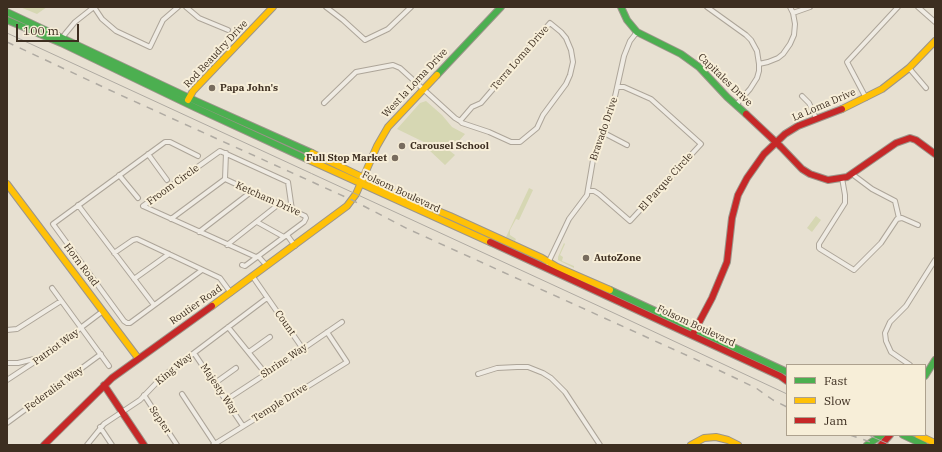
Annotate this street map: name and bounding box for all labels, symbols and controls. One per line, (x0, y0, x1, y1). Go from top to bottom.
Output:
scale bar (18, 16, 81, 42)
street label: Rod Beaudry Drive (182, 18, 250, 90)
text: 100 m (23, 23, 59, 38)
street label: Terra Loma Drive (489, 23, 551, 93)
street label: West la Loma Drive (380, 46, 450, 120)
street label: Capitales Drive (695, 51, 755, 109)
place label: Papa John's (220, 82, 278, 94)
marker: Papa John's (207, 83, 217, 93)
street label: La Loma Drive (790, 86, 858, 124)
street label: Bravado Drive (588, 96, 620, 162)
place label: Carousel School (410, 140, 489, 152)
marker: Carousel School (397, 141, 407, 151)
street label: El Parque Circle (636, 150, 696, 214)
place label: Full Stop Market (306, 152, 387, 164)
marker: Full Stop Market (390, 153, 400, 163)
street label: Froom Circle (145, 162, 201, 208)
street label: Folsom Boulevard (360, 169, 442, 215)
street label: Ketcham Drive (234, 179, 302, 219)
street label: Horn Road (61, 241, 101, 289)
place label: AutoZone (594, 252, 641, 264)
marker: AutoZone (581, 253, 591, 263)
street label: Routier Road (168, 283, 224, 327)
street label: Folsom Boulevard (655, 303, 737, 349)
street label: Count (272, 308, 298, 338)
street label: Patriot Way (31, 326, 81, 368)
street label: Shrine Way (258, 341, 310, 381)
street label: King Way (153, 350, 195, 388)
street label: Majesty Way (198, 361, 240, 417)
street label: Federalist Way (22, 364, 86, 414)
legend (786, 364, 926, 436)
text: Fast (824, 373, 848, 388)
street label: Temple Drive (250, 381, 310, 425)
text: Slow (824, 393, 851, 408)
street label: Septer (146, 404, 174, 436)
text: Jam (824, 413, 847, 428)

